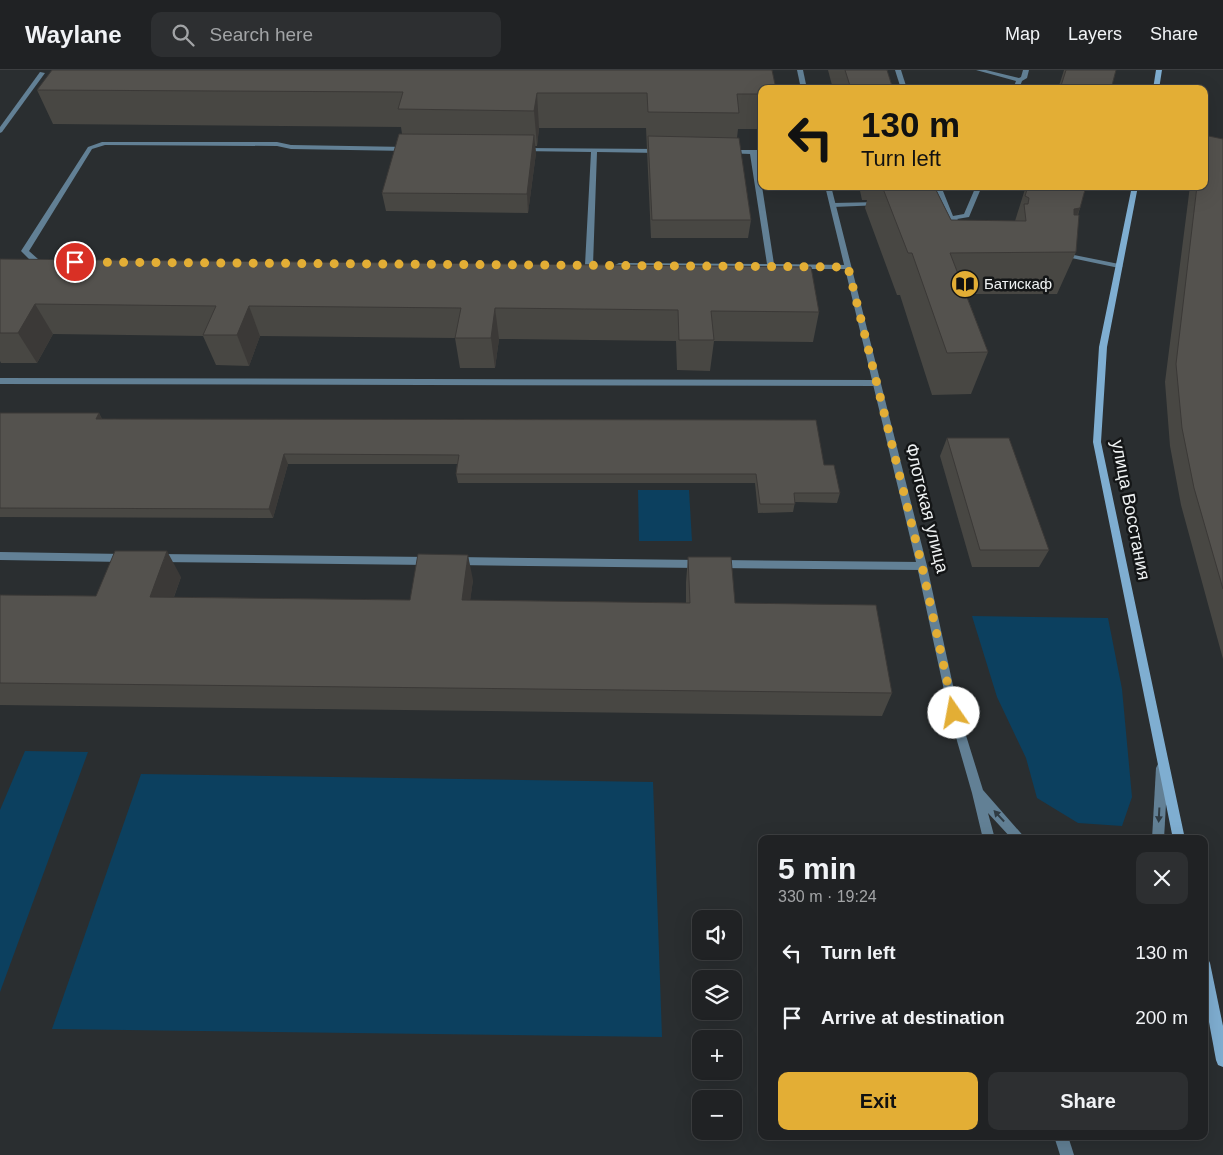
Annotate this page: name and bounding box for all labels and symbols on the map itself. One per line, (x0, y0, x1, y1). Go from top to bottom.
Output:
pin (54, 241, 96, 283)
library icon: Батискаф (950, 269, 980, 299)
place label: Батискаф (984, 275, 1052, 292)
street label: улица Восстания (1108, 438, 1154, 582)
street label: Флотская улица (901, 441, 953, 576)
position arrow (927, 686, 979, 738)
one-way arrow (1155, 808, 1163, 824)
one-way arrow (993, 810, 1005, 822)

